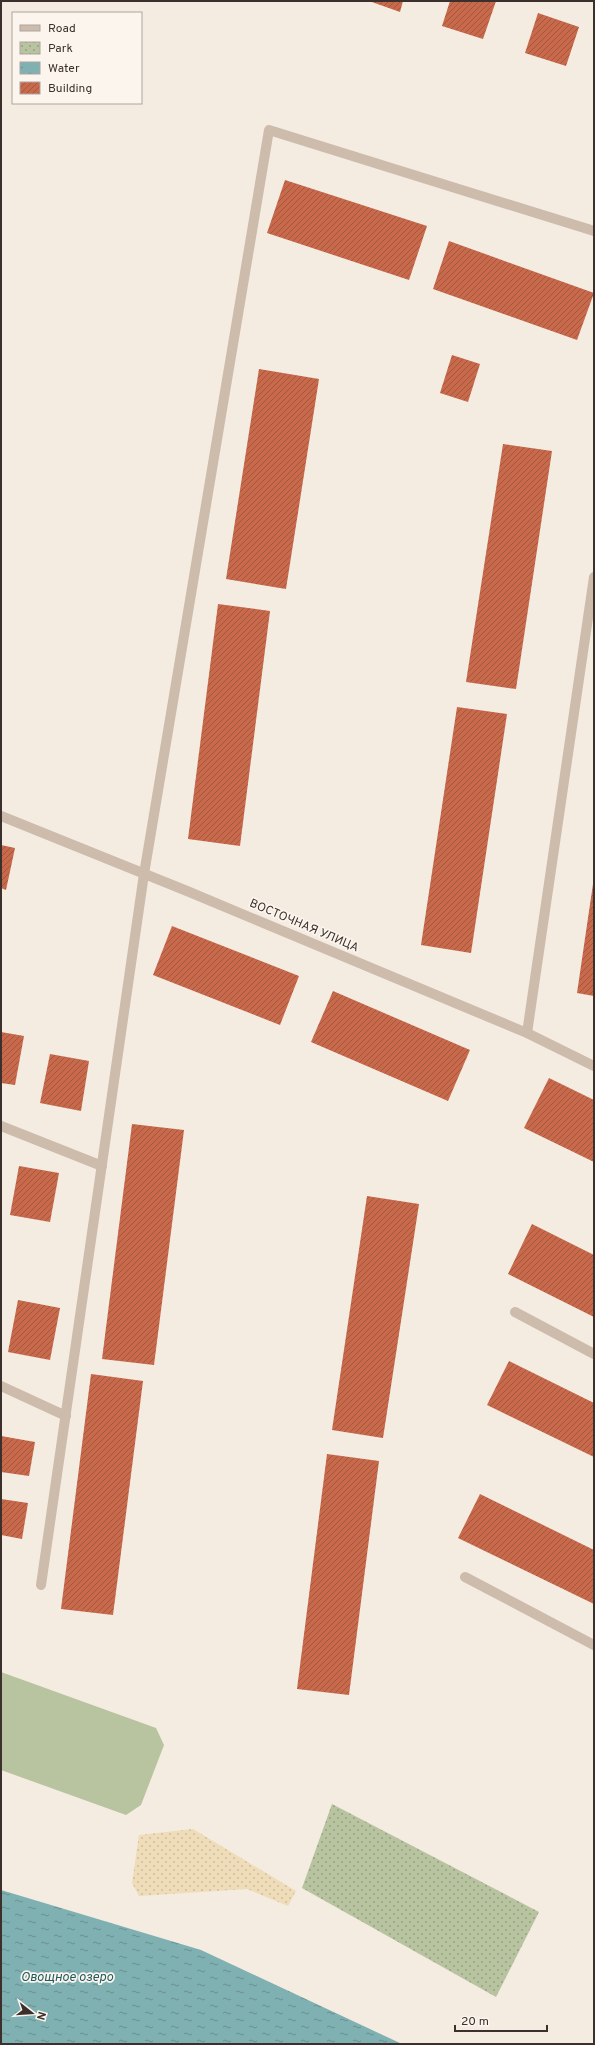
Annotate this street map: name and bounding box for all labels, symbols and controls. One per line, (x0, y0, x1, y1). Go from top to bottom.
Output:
legend (12, 12, 142, 104)
text: Road (48, 21, 76, 37)
text: Park (48, 41, 73, 57)
text: Water (48, 61, 80, 77)
text: Building (48, 81, 92, 97)
street label: ВОСТОЧНАЯ УЛИЦА (247, 896, 361, 956)
water label: Овощное озеро (21, 1970, 113, 1986)
north arrow (12, 1993, 52, 2033)
scale bar (455, 2007, 547, 2033)
text: N (33, 2010, 48, 2021)
text: 20 m (461, 2014, 489, 2030)

